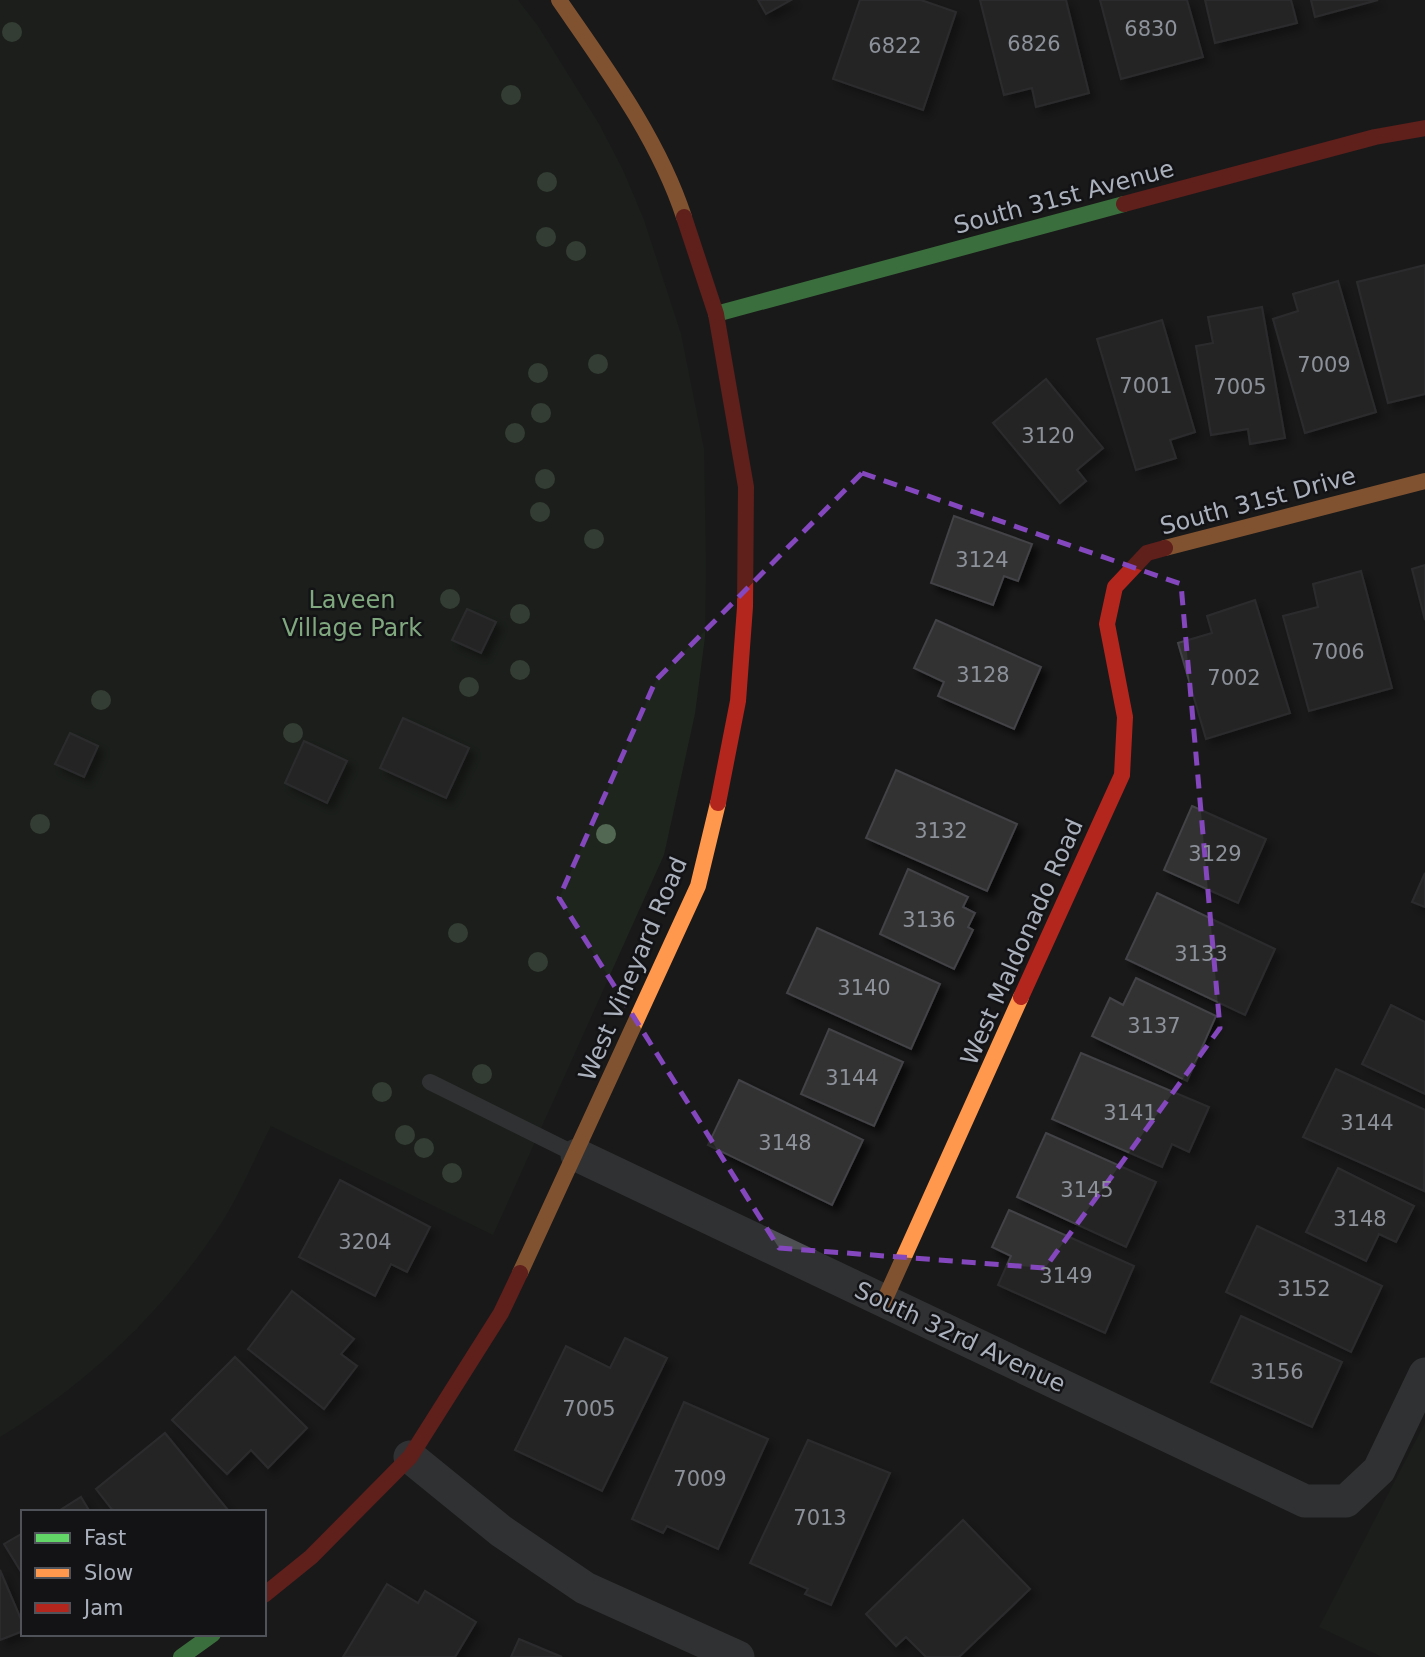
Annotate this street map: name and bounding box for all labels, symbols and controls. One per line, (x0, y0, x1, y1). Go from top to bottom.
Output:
house number: 6830 (1124, 17, 1178, 41)
house number: 6826 (1007, 32, 1061, 56)
house number: 6822 (868, 34, 922, 58)
street label: South 31st Avenue (951, 154, 1177, 240)
house number: 7009 (1297, 353, 1351, 377)
house number: 7001 (1119, 374, 1173, 398)
house number: 7005 (1213, 375, 1267, 399)
house number: 3120 (1021, 424, 1075, 448)
street label: South 31st Drive (1157, 461, 1359, 541)
house number: 3124 (955, 548, 1009, 572)
park label: Laveen Village Park (282, 586, 422, 642)
house number: 7006 (1311, 640, 1365, 664)
house number: 3128 (956, 663, 1010, 687)
house number: 7002 (1207, 666, 1261, 690)
street label: West Maldonado Road (955, 815, 1089, 1069)
house number: 3132 (914, 819, 968, 843)
house number: 3129 (1188, 842, 1242, 866)
street label: West Vineyard Road (573, 853, 693, 1085)
house number: 3136 (902, 908, 956, 932)
house number: 3133 (1174, 942, 1228, 966)
house number: 3140 (837, 976, 891, 1000)
house number: 3137 (1127, 1014, 1181, 1038)
house number: 3144 (825, 1066, 879, 1090)
house number: 3141 (1103, 1101, 1157, 1125)
house number: 3144 (1340, 1111, 1394, 1135)
house number: 3148 (758, 1131, 812, 1155)
house number: 3145 (1060, 1178, 1114, 1202)
house number: 3148 (1333, 1207, 1387, 1231)
house number: 3204 (338, 1230, 392, 1254)
house number: 3149 (1039, 1264, 1093, 1288)
street label: South 32rd Avenue (850, 1276, 1070, 1398)
house number: 3152 (1277, 1277, 1331, 1301)
house number: 3156 (1250, 1360, 1304, 1384)
house number: 7005 (562, 1397, 616, 1421)
house number: 7009 (673, 1467, 727, 1491)
house number: 7013 (793, 1506, 847, 1530)
legend (21, 1510, 266, 1636)
text: Fast (84, 1526, 126, 1550)
text: Slow (84, 1561, 133, 1585)
text: Jam (82, 1596, 124, 1620)

